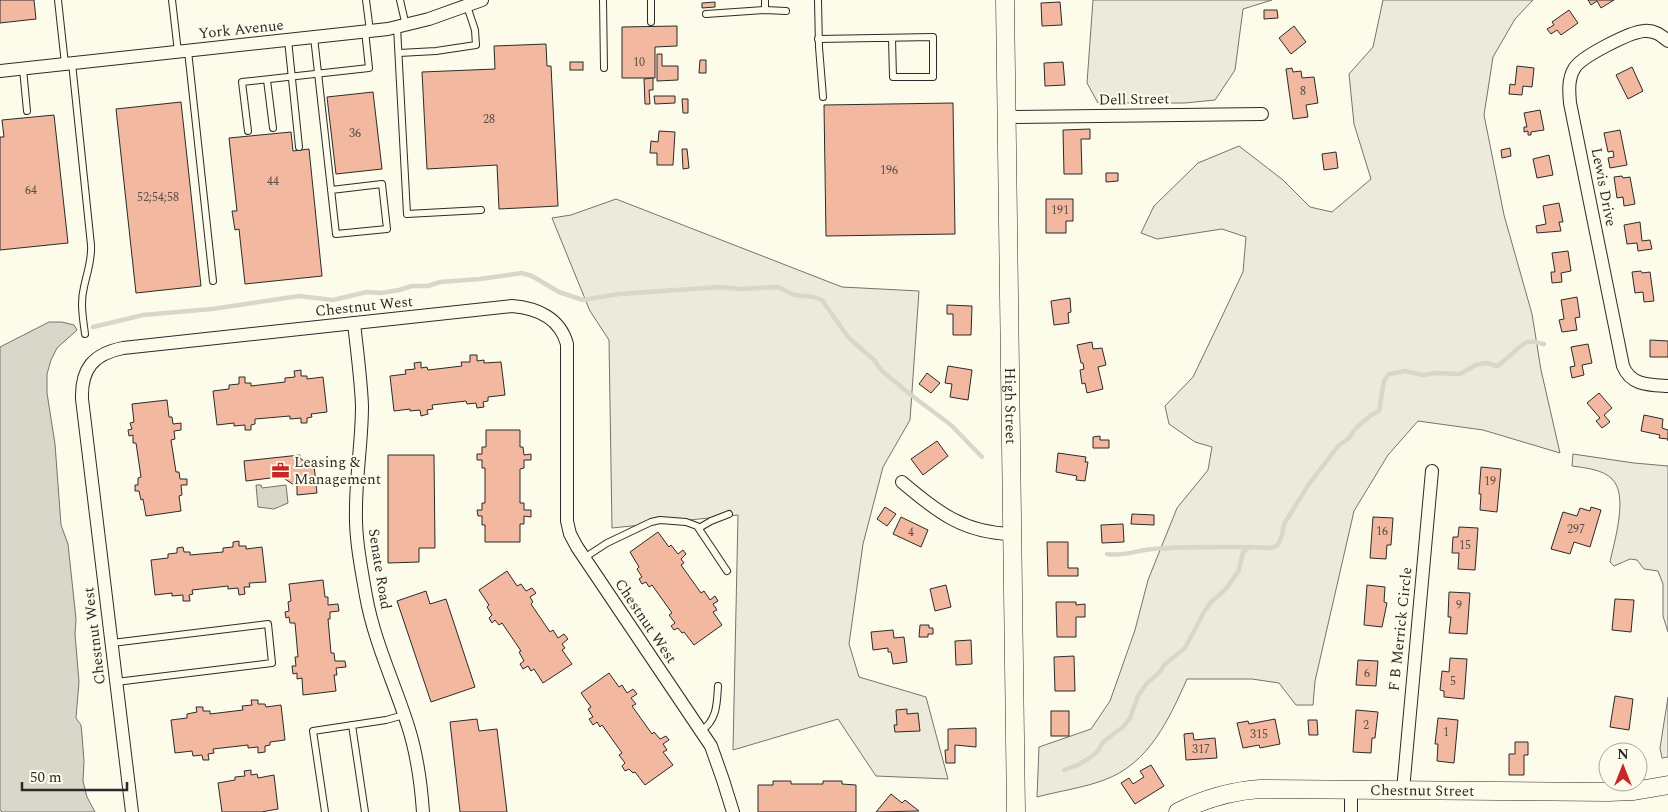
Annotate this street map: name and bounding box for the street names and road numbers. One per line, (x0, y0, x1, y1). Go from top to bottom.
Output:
street label: York Avenue (197, 14, 285, 45)
street label: Dell Street (1098, 87, 1170, 112)
street label: Lewis Drive (1585, 146, 1622, 228)
street label: Chestnut West (314, 290, 414, 323)
street label: High Street (998, 367, 1022, 445)
street label: Senate Road (362, 527, 397, 611)
street label: F B Merrick Circle (1383, 566, 1418, 692)
street label: Chestnut West (609, 574, 683, 668)
street label: Chestnut West (77, 586, 112, 686)
street label: Chestnut Street (1370, 779, 1475, 803)

